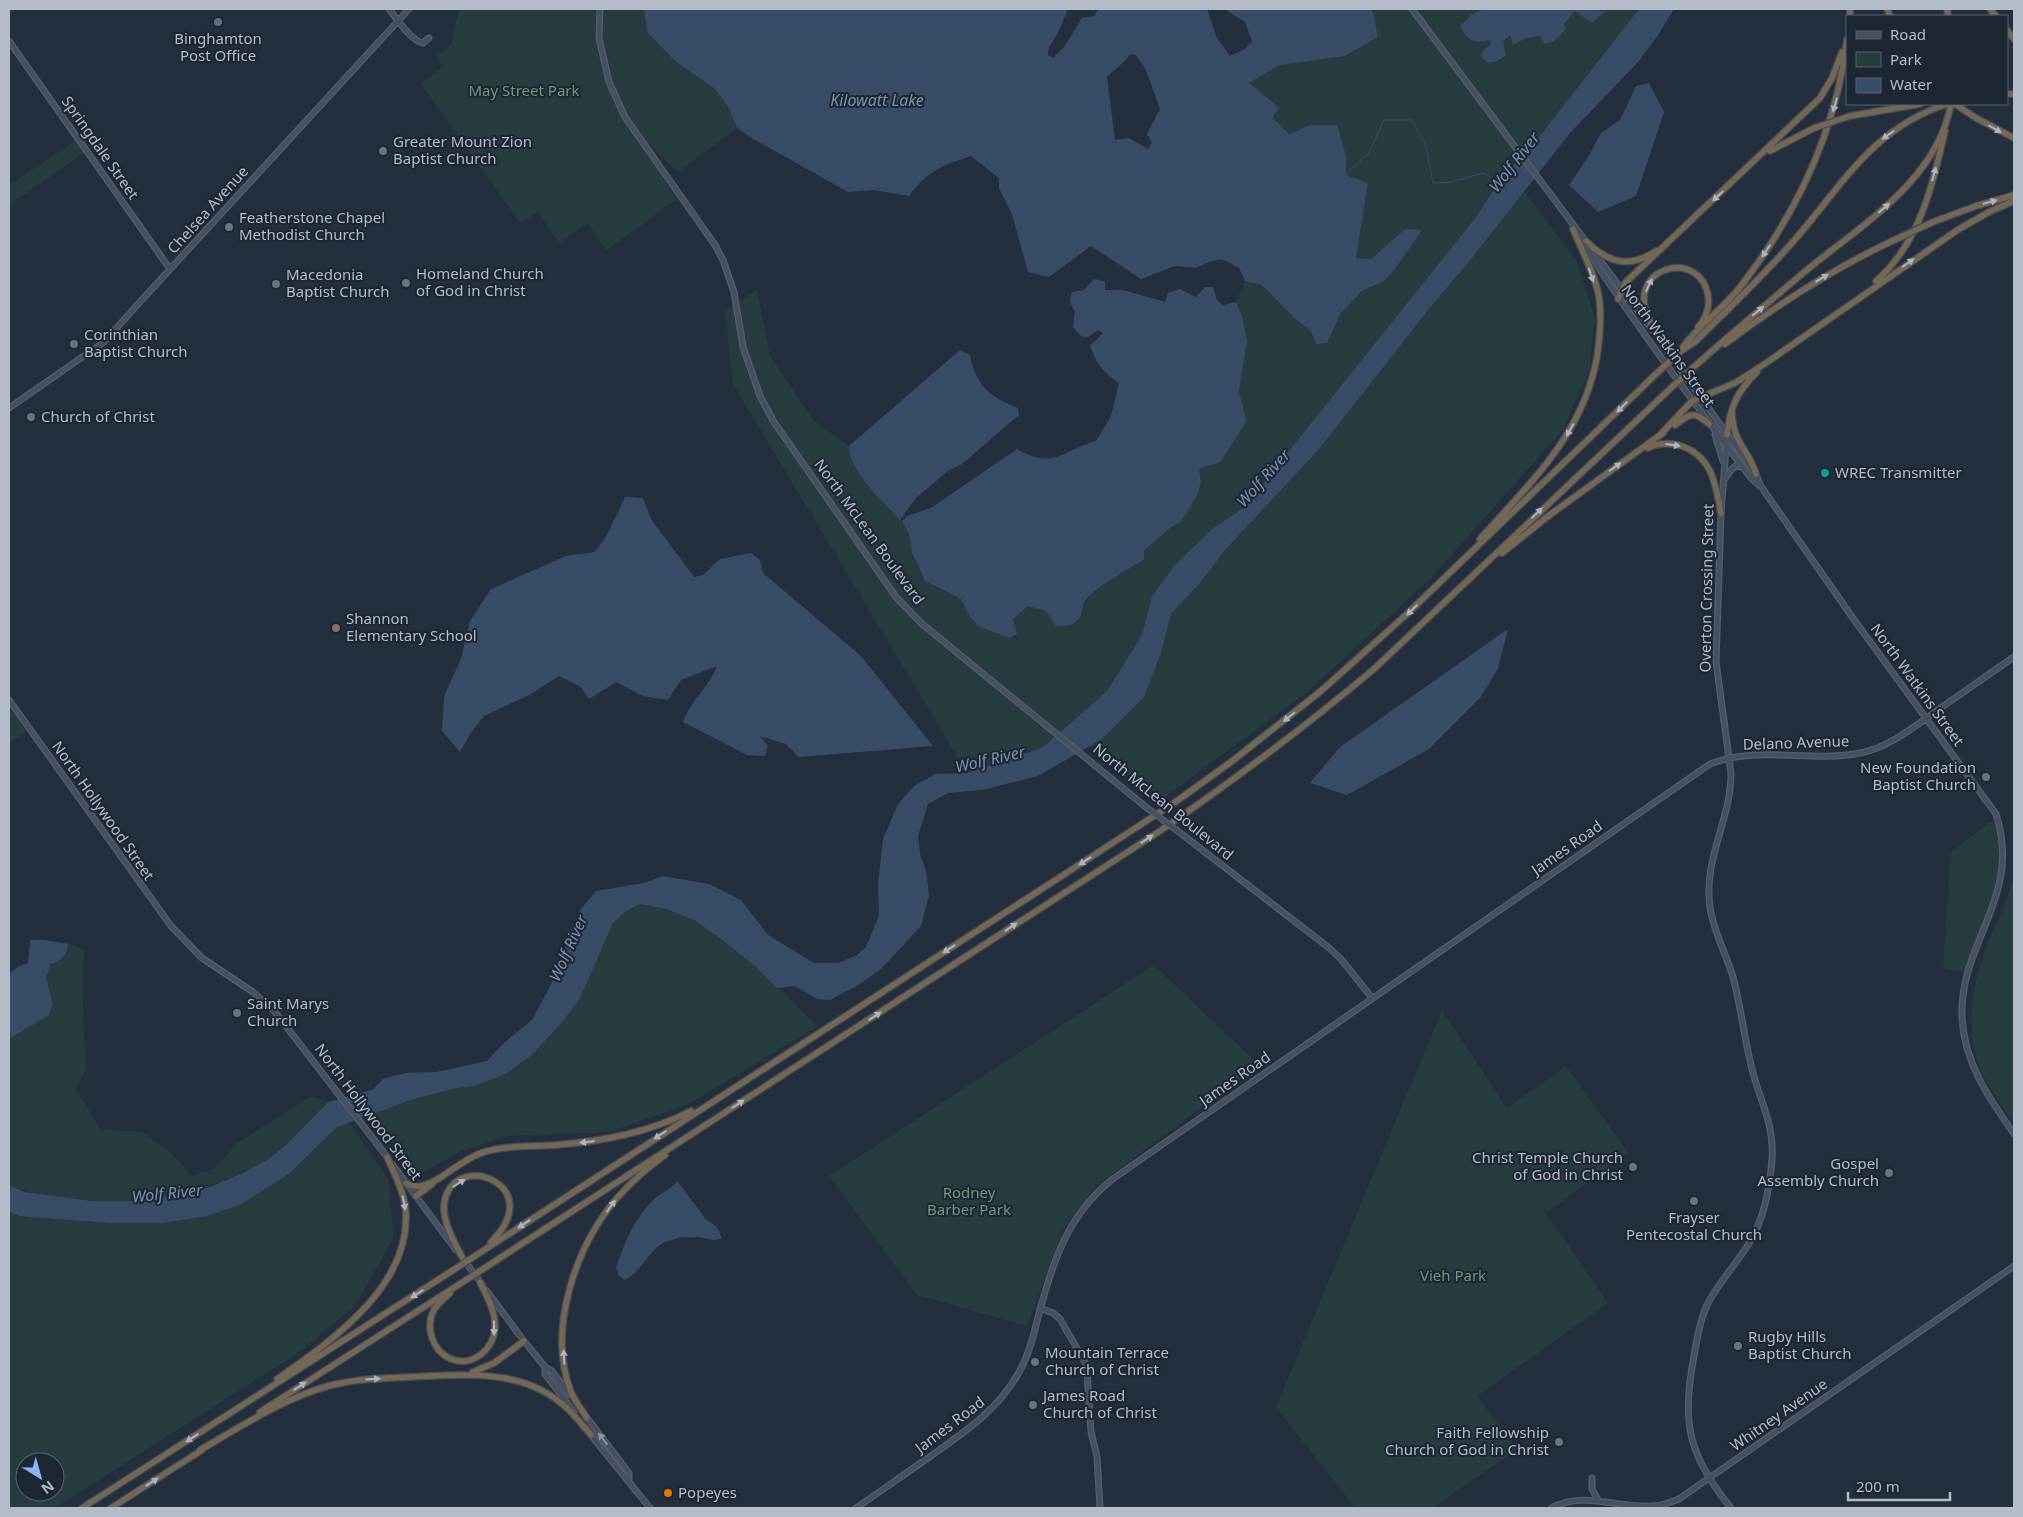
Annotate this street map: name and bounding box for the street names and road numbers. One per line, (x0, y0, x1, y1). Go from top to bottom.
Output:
street label: Springdale Street (58, 92, 144, 204)
street label: Chelsea Avenue (162, 161, 252, 258)
street label: North Watkins Street (1618, 280, 1720, 411)
street label: North McLean Boulevard (810, 455, 929, 608)
street label: Overton Crossing Street (1695, 503, 1717, 672)
street label: North Watkins Street (1867, 619, 1969, 750)
street label: Delano Avenue (1742, 730, 1850, 754)
street label: North Hollywood Street (48, 737, 160, 885)
street label: North McLean Boulevard (1089, 738, 1238, 864)
street label: James Road (1525, 815, 1606, 880)
street label: North Hollywood Street (311, 1039, 427, 1184)
street label: James Road (1193, 1046, 1274, 1111)
street label: Whitney Avenue (1726, 1373, 1831, 1455)
street label: James Road (909, 1391, 988, 1458)

